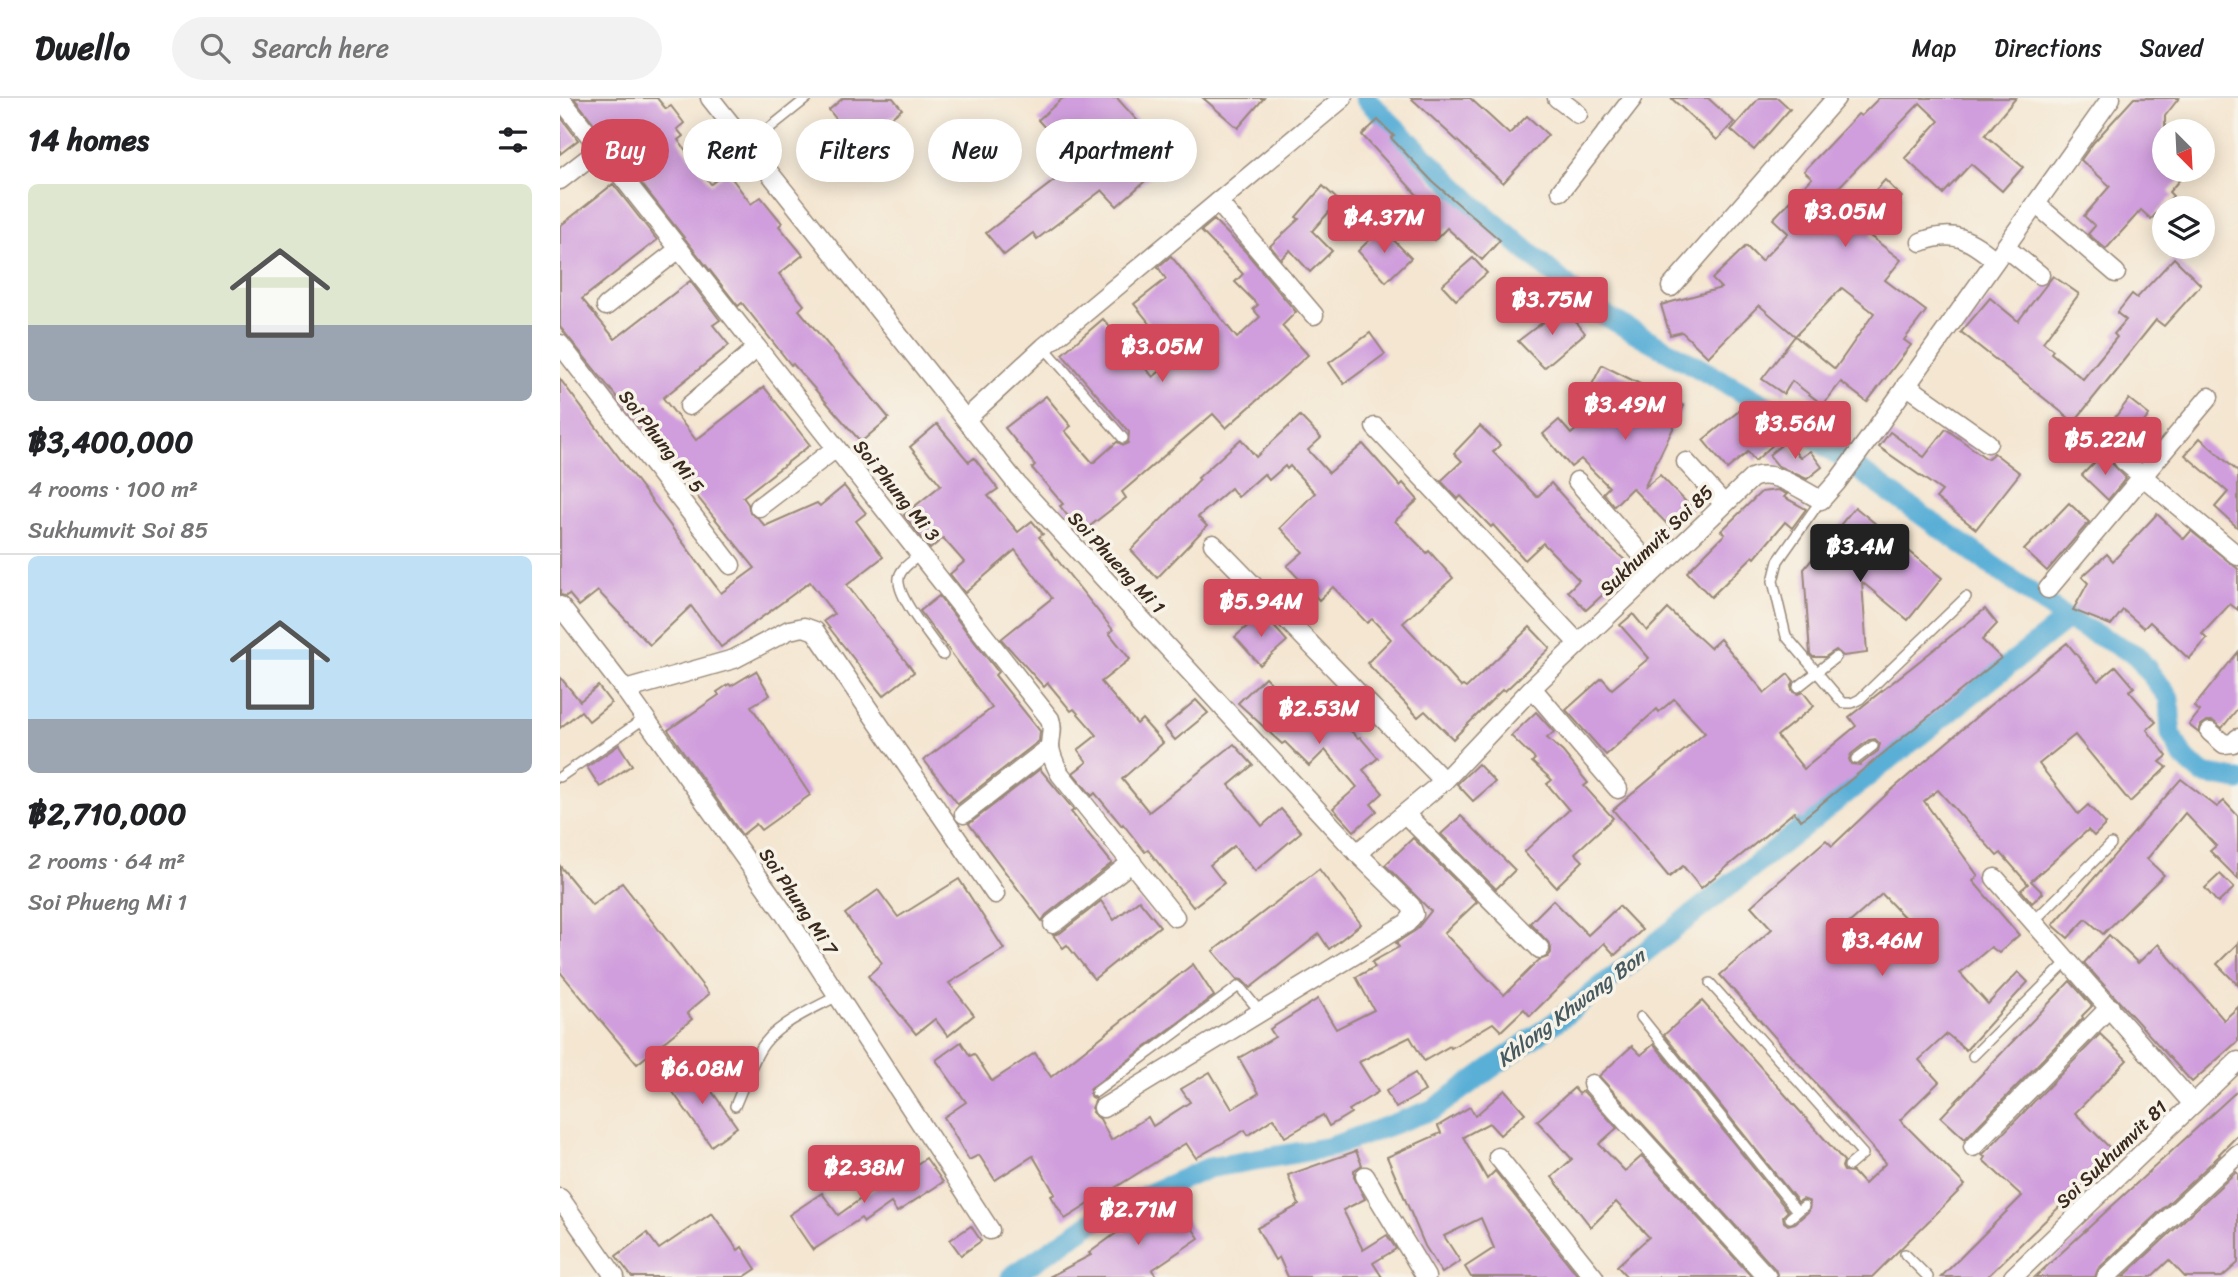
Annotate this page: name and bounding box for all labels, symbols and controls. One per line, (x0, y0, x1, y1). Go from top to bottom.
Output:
search box (172, 17, 662, 80)
text: Dwello (35, 19, 130, 77)
text: Search here (252, 25, 389, 71)
text: Map (1912, 27, 1956, 69)
text: Directions (1994, 27, 2102, 69)
text: Saved (2140, 27, 2203, 69)
icon: search (196, 29, 234, 67)
text: 14 homes (28, 113, 149, 167)
chip: Buy (581, 119, 669, 182)
chip: Rent (683, 119, 782, 182)
chip: Filters (796, 119, 914, 182)
chip: New (928, 119, 1022, 182)
chip: Apartment (1036, 119, 1197, 182)
north arrow (2152, 119, 2216, 182)
map controls (2152, 119, 2215, 259)
icon: filters (494, 121, 532, 159)
pin: ฿3.05M (1788, 190, 1902, 249)
text: ฿3.05M (1804, 191, 1886, 232)
pin: ฿4.37M (1327, 195, 1441, 255)
button: layers (2152, 196, 2215, 259)
text: ฿4.37M (1344, 197, 1424, 238)
icon: home (217, 230, 343, 356)
pin: ฿3.75M (1495, 278, 1609, 337)
text: ฿3.75M (1512, 279, 1592, 320)
pin: ฿3.05M (1105, 324, 1219, 384)
text: ฿3.05M (1121, 326, 1203, 367)
street label: Soi Phung Mi 5 (610, 382, 713, 501)
pin: ฿3.49M (1568, 382, 1682, 442)
text: ฿3.49M (1584, 384, 1666, 425)
pin: ฿3.56M (1738, 402, 1852, 461)
text: ฿3.56M (1755, 403, 1835, 444)
text: ฿3,400,000 (28, 415, 193, 469)
pin: ฿5.22M (2048, 418, 2162, 477)
text: ฿5.22M (2064, 419, 2146, 460)
street label: Soi Phung Mi 3 (845, 432, 949, 549)
text: 4 rooms · 100 m² (28, 469, 198, 510)
street label: Sukhumvit Soi 85 (1591, 476, 1722, 604)
street label: Soi Phueng Mi 1 (1060, 503, 1174, 622)
text: Sukhumvit Soi 85 (28, 510, 208, 551)
pin: ฿3.4M (1811, 524, 1909, 584)
text: ฿3.4M (1826, 526, 1894, 567)
pin: ฿5.94M (1204, 580, 1318, 639)
text: ฿5.94M (1219, 581, 1303, 622)
icon: home (217, 602, 343, 728)
pin: ฿2.53M (1262, 686, 1376, 746)
text: ฿2.53M (1279, 688, 1359, 729)
text: ฿2,710,000 (28, 787, 187, 841)
text: 2 rooms · 64 m² (28, 841, 185, 882)
street label: Soi Phung Mi 7 (750, 841, 848, 963)
text: Soi Phueng Mi 1 (28, 882, 187, 923)
pin: ฿3.46M (1825, 918, 1939, 978)
text: ฿3.46M (1842, 920, 1922, 961)
water label: Khlong Khwang Bon (1488, 937, 1656, 1077)
pin: ฿6.08M (645, 1046, 759, 1106)
text: ฿6.08M (661, 1048, 743, 1089)
street label: Soi Sukhumvit 81 (2048, 1092, 2175, 1217)
pin: ฿2.38M (807, 1146, 921, 1205)
text: ฿2.38M (824, 1147, 904, 1188)
pin: ฿2.71M (1081, 1188, 1195, 1247)
text: ฿2.71M (1100, 1189, 1176, 1230)

